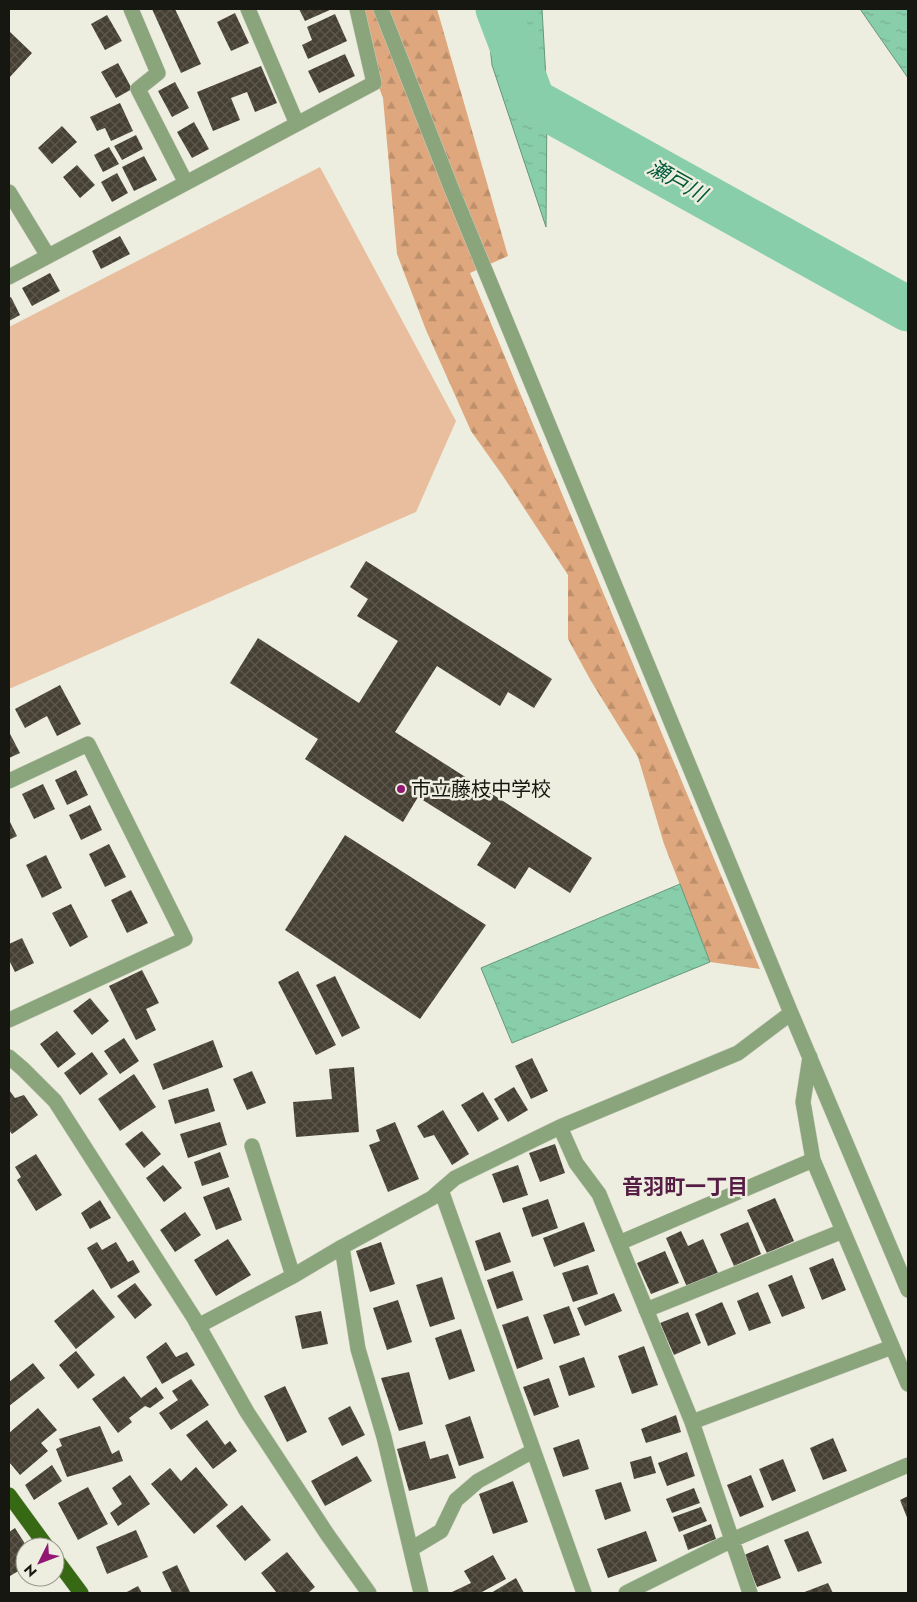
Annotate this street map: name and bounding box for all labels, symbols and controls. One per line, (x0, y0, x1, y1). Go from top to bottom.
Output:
water label: 瀬戸川 (642, 153, 714, 210)
place label: 市立藤枝中学校 (411, 775, 551, 804)
marker: 市立藤枝中学校 (395, 783, 407, 795)
district label: 音羽町一丁目 (622, 1172, 748, 1202)
north arrow (15, 1537, 65, 1587)
text: N (19, 1560, 41, 1582)

